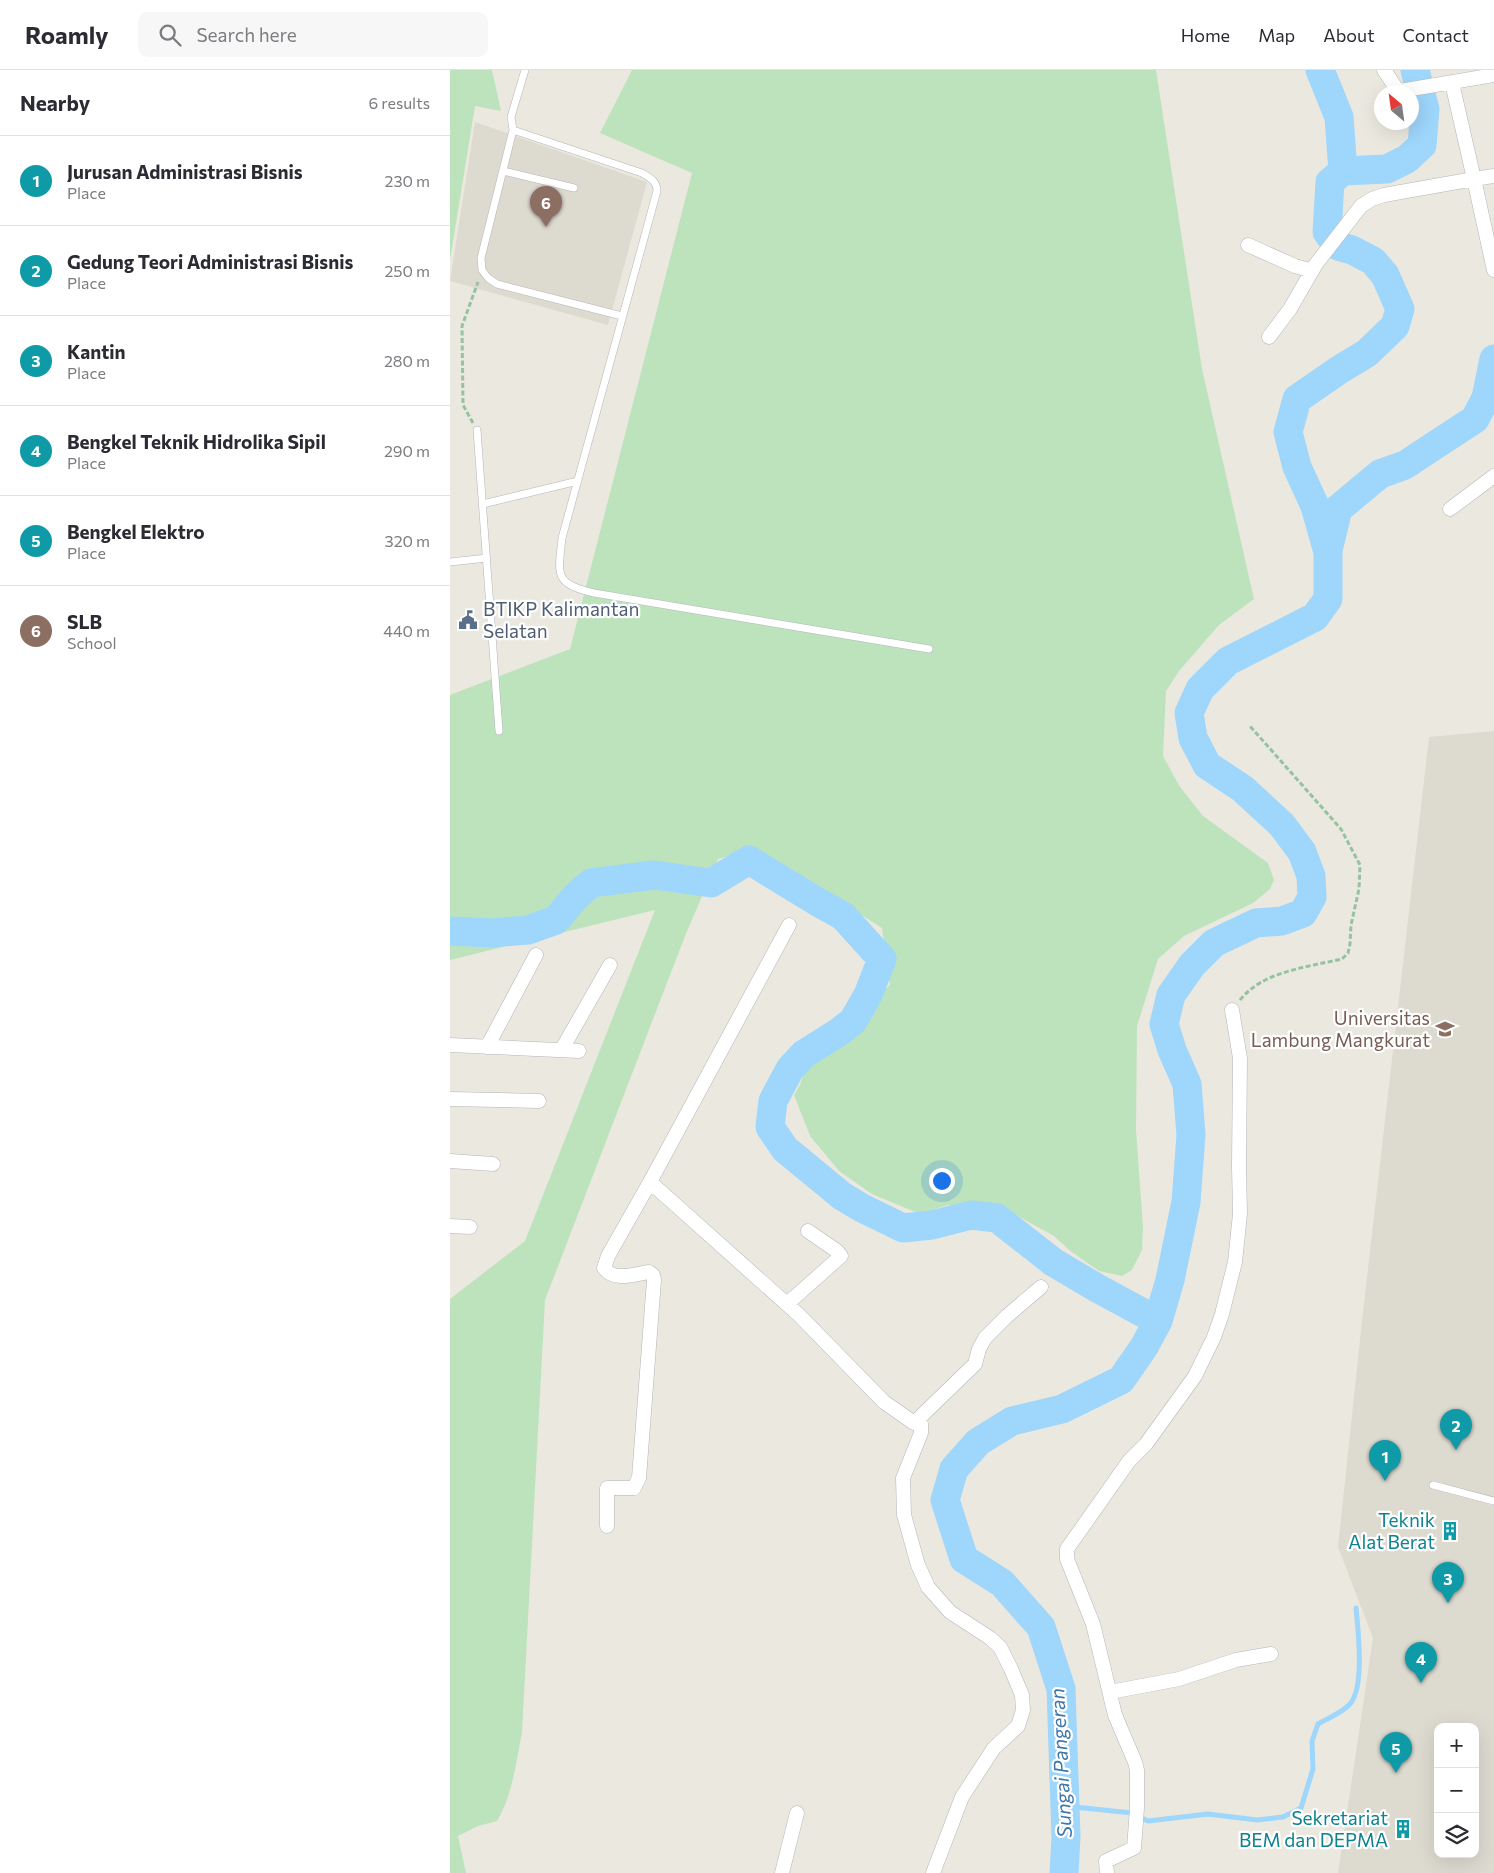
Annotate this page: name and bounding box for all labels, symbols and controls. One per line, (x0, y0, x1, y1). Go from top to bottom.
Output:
search box (138, 12, 488, 57)
text: Roamly (25, 20, 108, 49)
icon: search (156, 21, 184, 49)
text: Search here (196, 23, 297, 46)
text: Home (1181, 24, 1230, 46)
text: Map (1258, 24, 1295, 46)
text: About (1323, 24, 1375, 46)
text: Contact (1403, 24, 1469, 46)
north arrow (1374, 85, 1419, 130)
text: Nearby (20, 90, 90, 115)
text: 6 results (369, 93, 430, 112)
text: Jurusan Administrasi Bisnis (67, 160, 303, 183)
text: 1 (32, 171, 40, 190)
text: 230 m (385, 171, 430, 190)
text: Place (67, 183, 106, 202)
pin: 6 (530, 186, 562, 227)
text: Gedung Teori Administrasi Bisnis (67, 250, 353, 273)
text: 2 (31, 261, 41, 280)
text: 250 m (384, 261, 430, 280)
text: Place (67, 273, 106, 292)
text: Kantin (67, 340, 126, 363)
text: 3 (31, 351, 41, 370)
text: 280 m (384, 351, 430, 370)
text: Place (67, 363, 106, 382)
text: Bengkel Teknik Hidrolika Sipil (67, 430, 326, 453)
text: 4 (31, 441, 41, 460)
text: 290 m (384, 441, 430, 460)
text: Place (67, 453, 106, 472)
text: Bengkel Elektro (67, 520, 205, 543)
text: 5 (31, 531, 41, 550)
text: 320 m (385, 531, 430, 550)
text: Place (67, 543, 106, 562)
place label: BTIKP Kalimantan Selatan (483, 597, 639, 642)
public building icon: BTIKP Kalimantan Selatan (457, 609, 479, 631)
text: SLB (67, 610, 102, 633)
text: 6 (31, 621, 41, 640)
text: 440 m (383, 621, 430, 640)
text: School (67, 633, 117, 652)
place label: Universitas Lambung Mangkurat (1251, 1006, 1430, 1051)
school or university icon: Universitas Lambung Mangkurat (1434, 1018, 1456, 1040)
your location (929, 1168, 955, 1194)
pin: 2 (1440, 1409, 1472, 1450)
pin: 1 (1369, 1440, 1401, 1481)
place label: Teknik Alat Berat (1348, 1508, 1435, 1553)
building icon: Teknik Alat Berat (1439, 1520, 1461, 1542)
pin: 3 (1432, 1562, 1464, 1603)
pin: 4 (1405, 1642, 1437, 1683)
water label: Sungai Pangeran (1044, 1688, 1076, 1839)
map controls (1434, 1723, 1479, 1858)
button: + (1434, 1723, 1479, 1768)
pin: 5 (1380, 1732, 1412, 1773)
button: − (1434, 1768, 1479, 1813)
place label: Sekretariat BEM dan DEPMA (1239, 1806, 1388, 1851)
button: layers (1434, 1813, 1479, 1858)
building icon: Sekretariat BEM dan DEPMA (1392, 1818, 1414, 1840)

